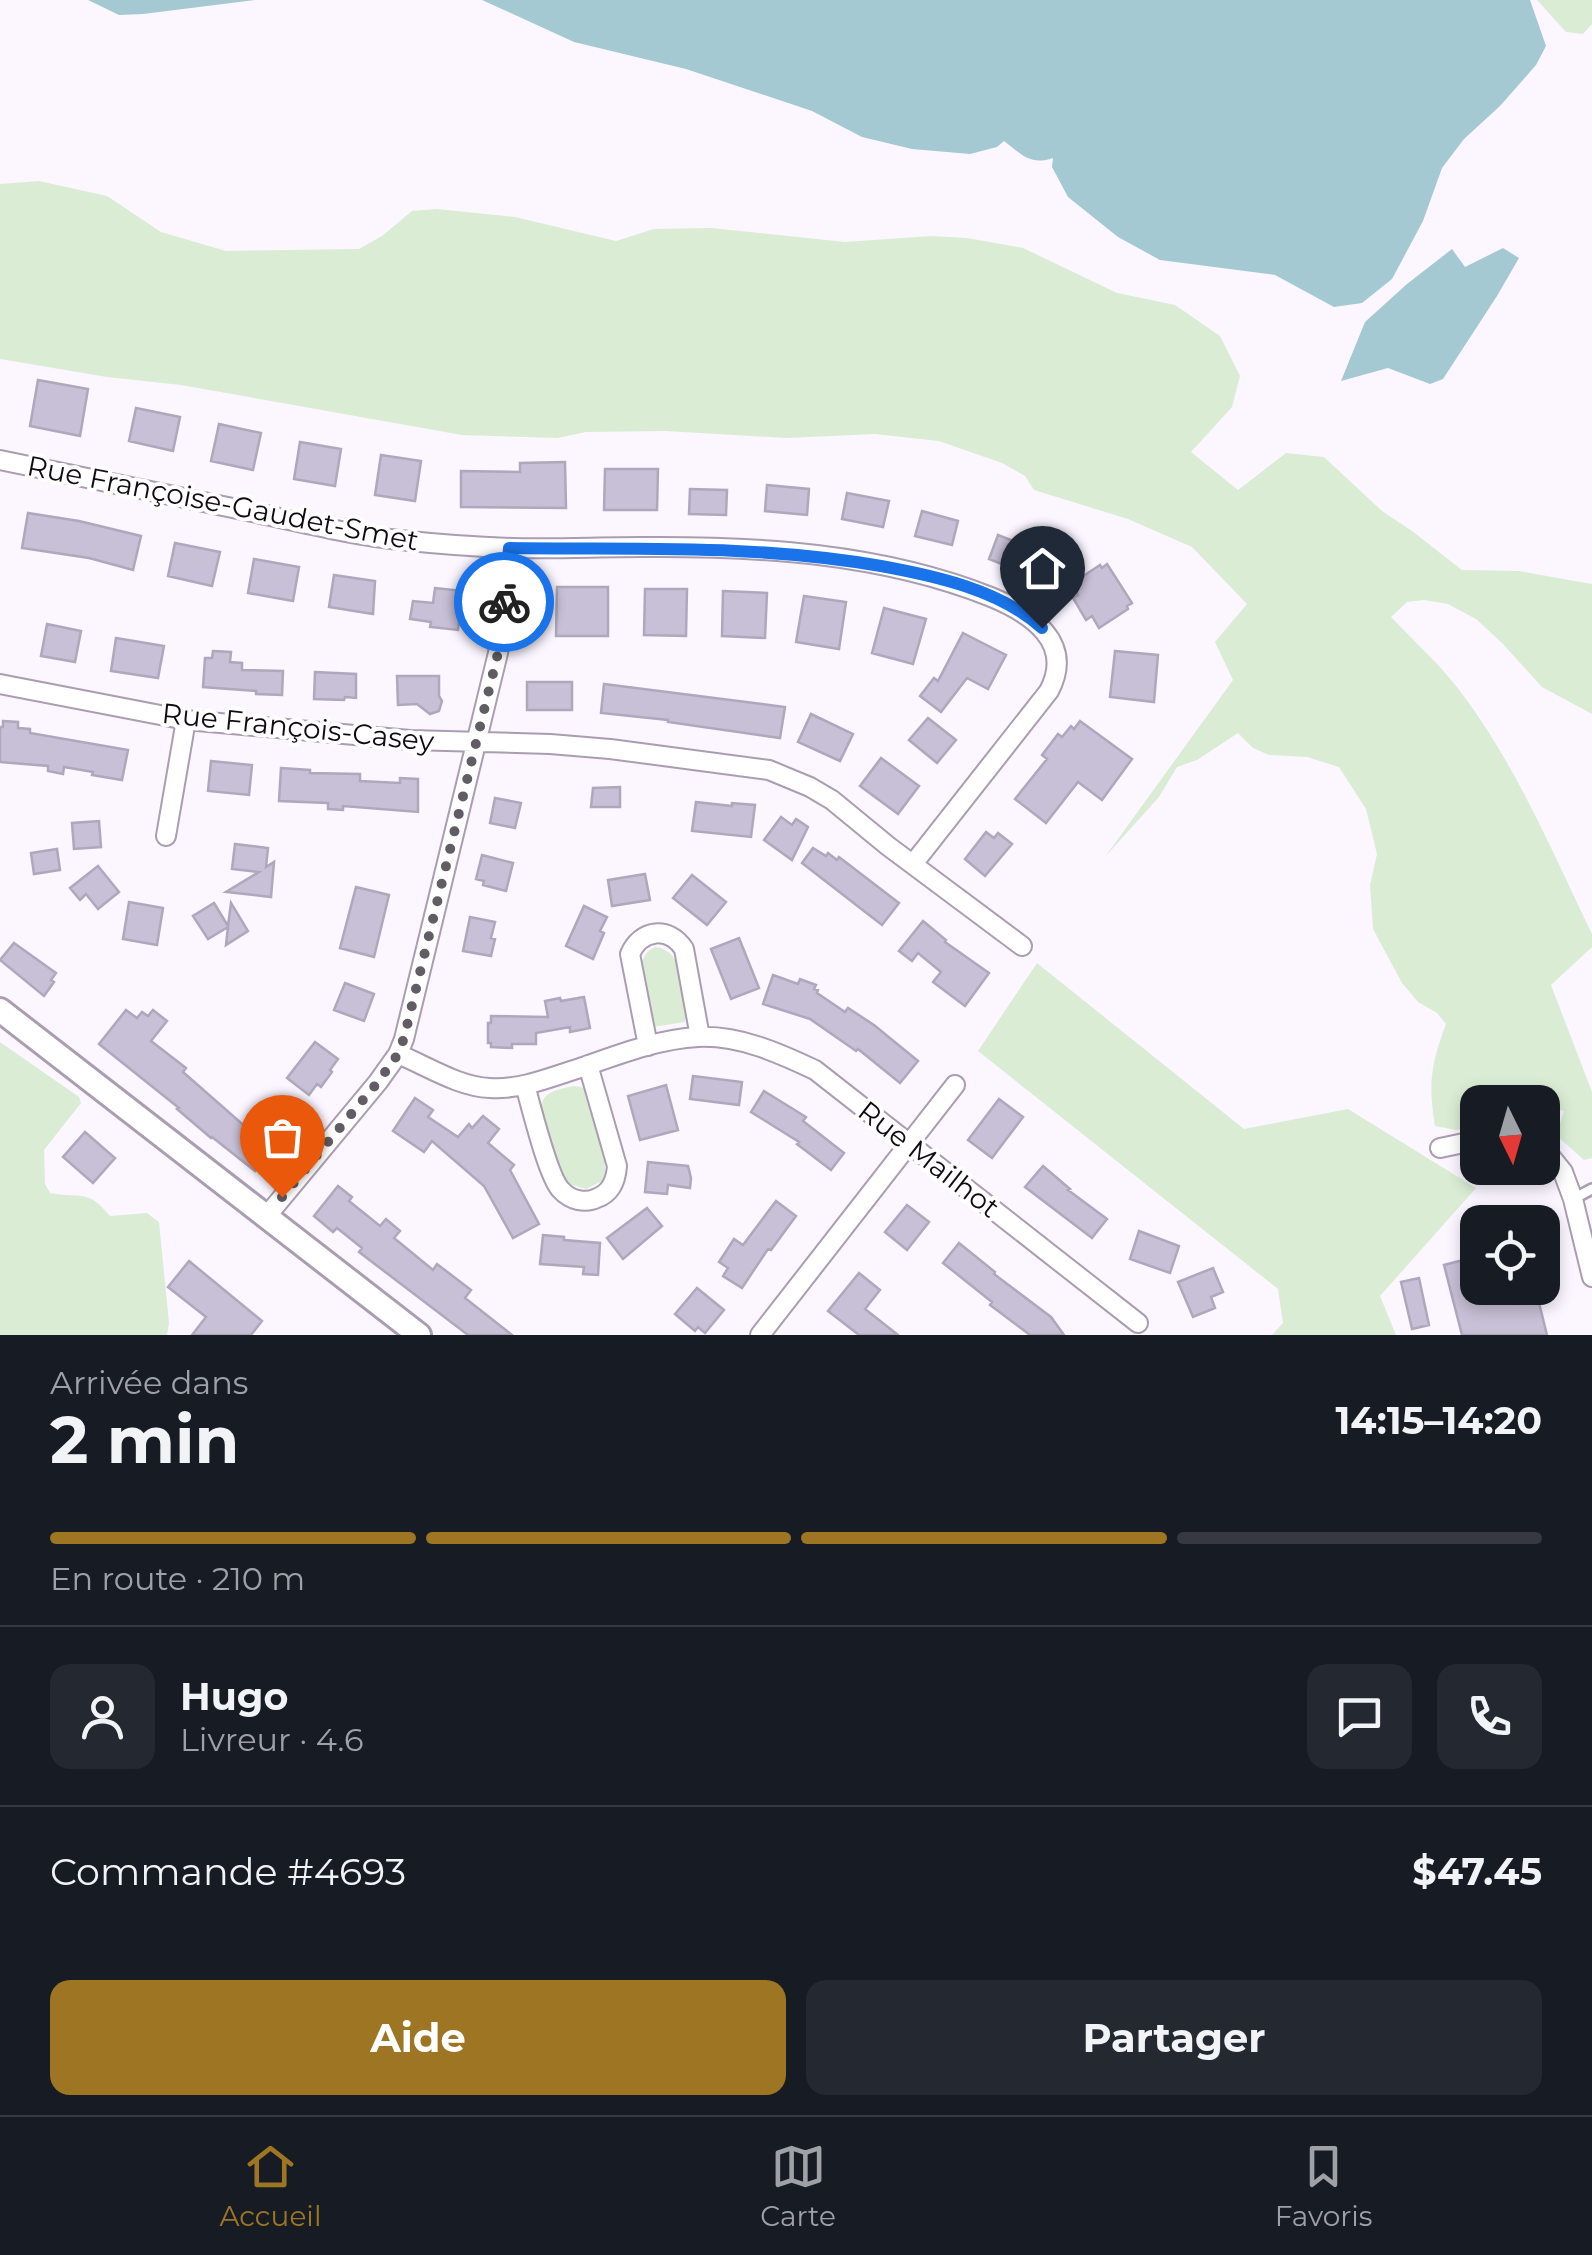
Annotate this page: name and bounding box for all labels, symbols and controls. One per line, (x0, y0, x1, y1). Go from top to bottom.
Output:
street label: Rue Françoise-Gaudet-Smet (24, 448, 422, 558)
pin (1000, 526, 1085, 629)
icon: home (1015, 541, 1070, 596)
courier (454, 552, 554, 652)
icon: bike (477, 575, 532, 630)
street label: Rue François-Casey (160, 696, 436, 758)
north arrow (1460, 1085, 1560, 1185)
map controls (1460, 1085, 1560, 1305)
street label: Rue Mailhot (852, 1093, 1006, 1225)
pin (240, 1095, 325, 1198)
icon: bag (255, 1110, 310, 1165)
button: locate (1460, 1205, 1560, 1305)
text: Arrivée dans (50, 1363, 248, 1402)
text: 14:15–14:20 (1335, 1397, 1542, 1444)
text: 2 min (50, 1400, 239, 1479)
text: En route · 210 m (50, 1559, 305, 1598)
button: person (50, 1664, 155, 1769)
button: chat (1307, 1664, 1412, 1769)
button: phone (1437, 1664, 1542, 1769)
text: Hugo (180, 1673, 288, 1720)
text: Livreur · 4.6 (180, 1720, 363, 1759)
text: Commande #4693 (50, 1848, 406, 1895)
text: $47.45 (1412, 1848, 1542, 1895)
button: Aide (50, 1980, 786, 2095)
button: Partager (806, 1980, 1542, 2095)
tab: Accueil (219, 2139, 321, 2233)
tab: Carte (760, 2139, 836, 2233)
tab: Favoris (1275, 2139, 1373, 2233)

